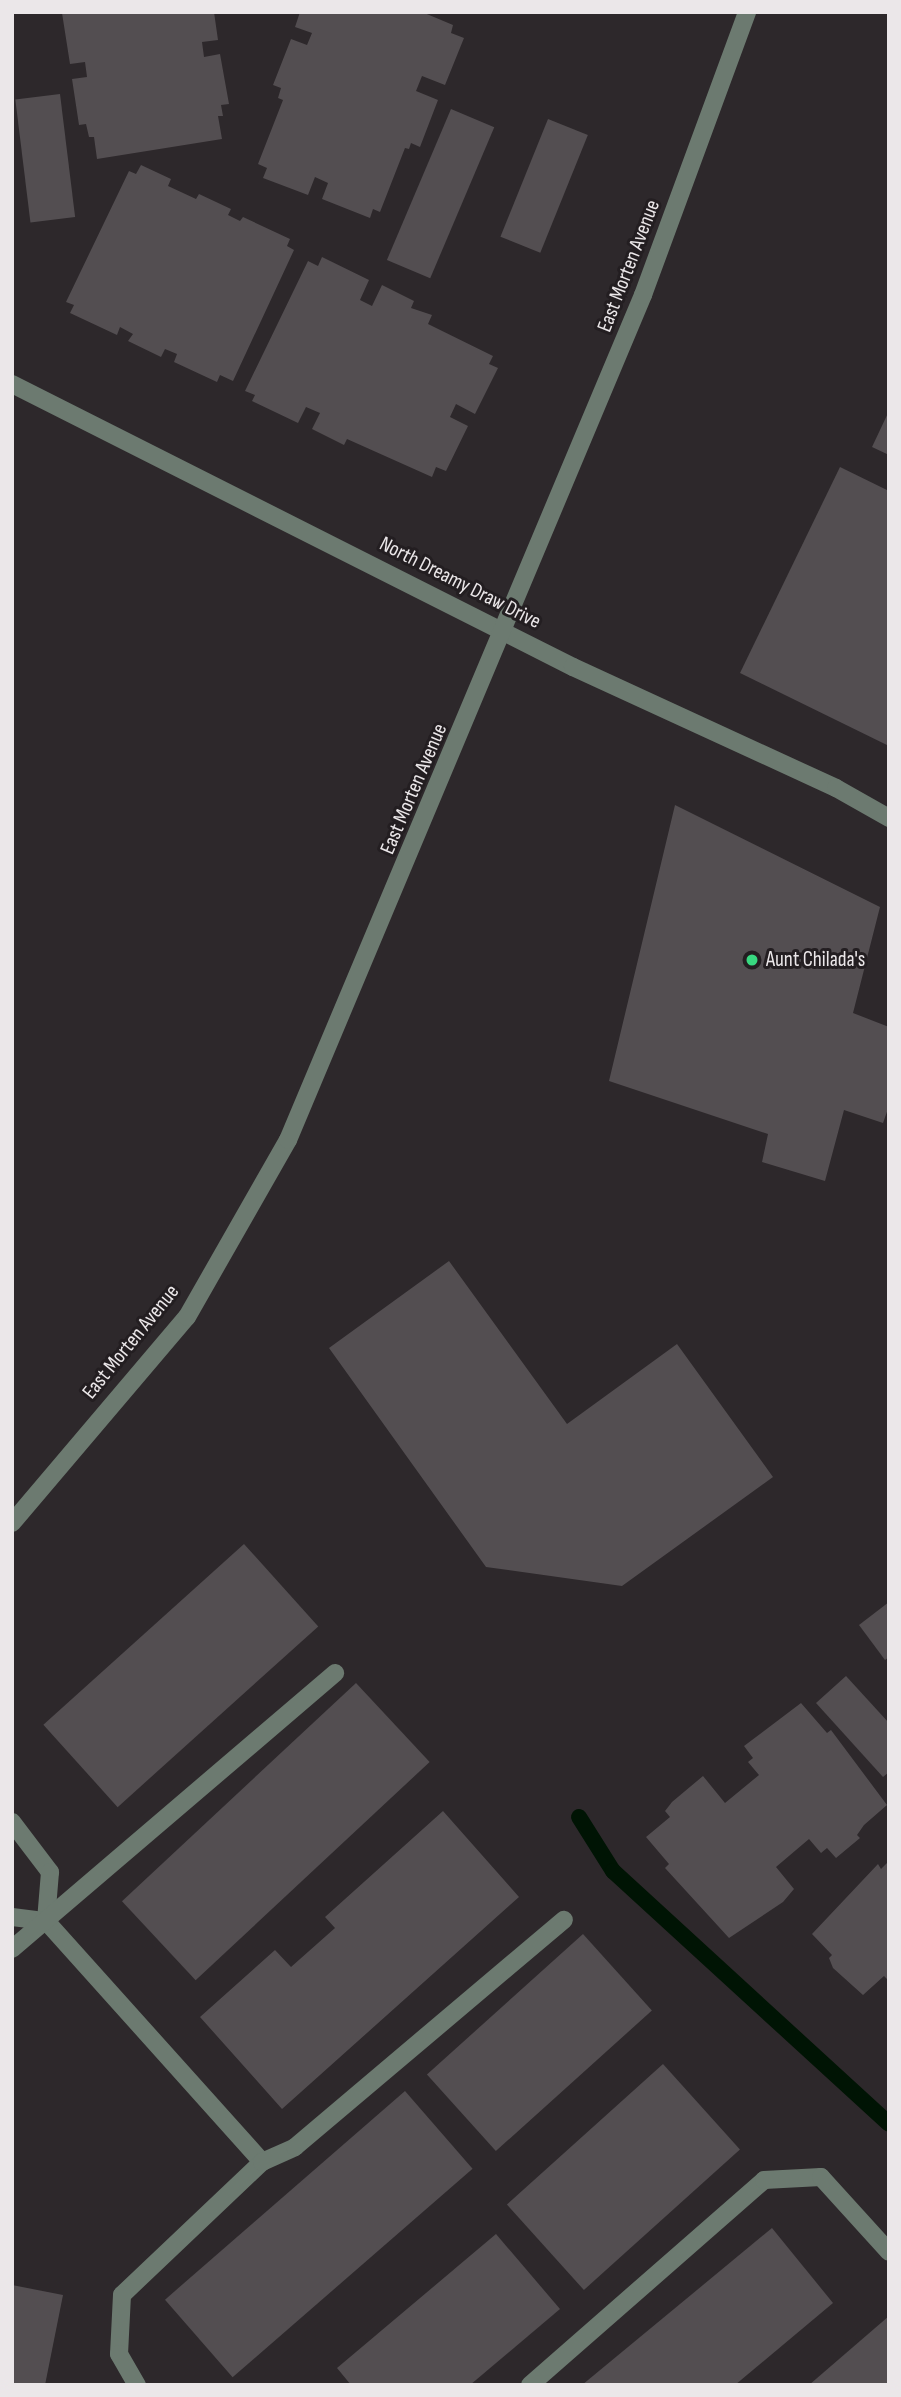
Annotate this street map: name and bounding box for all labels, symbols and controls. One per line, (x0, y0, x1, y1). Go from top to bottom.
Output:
street label: East Morten Avenue (592, 196, 666, 336)
street label: North Dreamy Draw Drive (375, 531, 545, 635)
street label: East Morten Avenue (375, 720, 453, 858)
place label: Aunt Chilada's (766, 947, 865, 973)
marker: Aunt Chilada's (744, 952, 760, 968)
street label: East Morten Avenue (77, 1280, 185, 1404)

